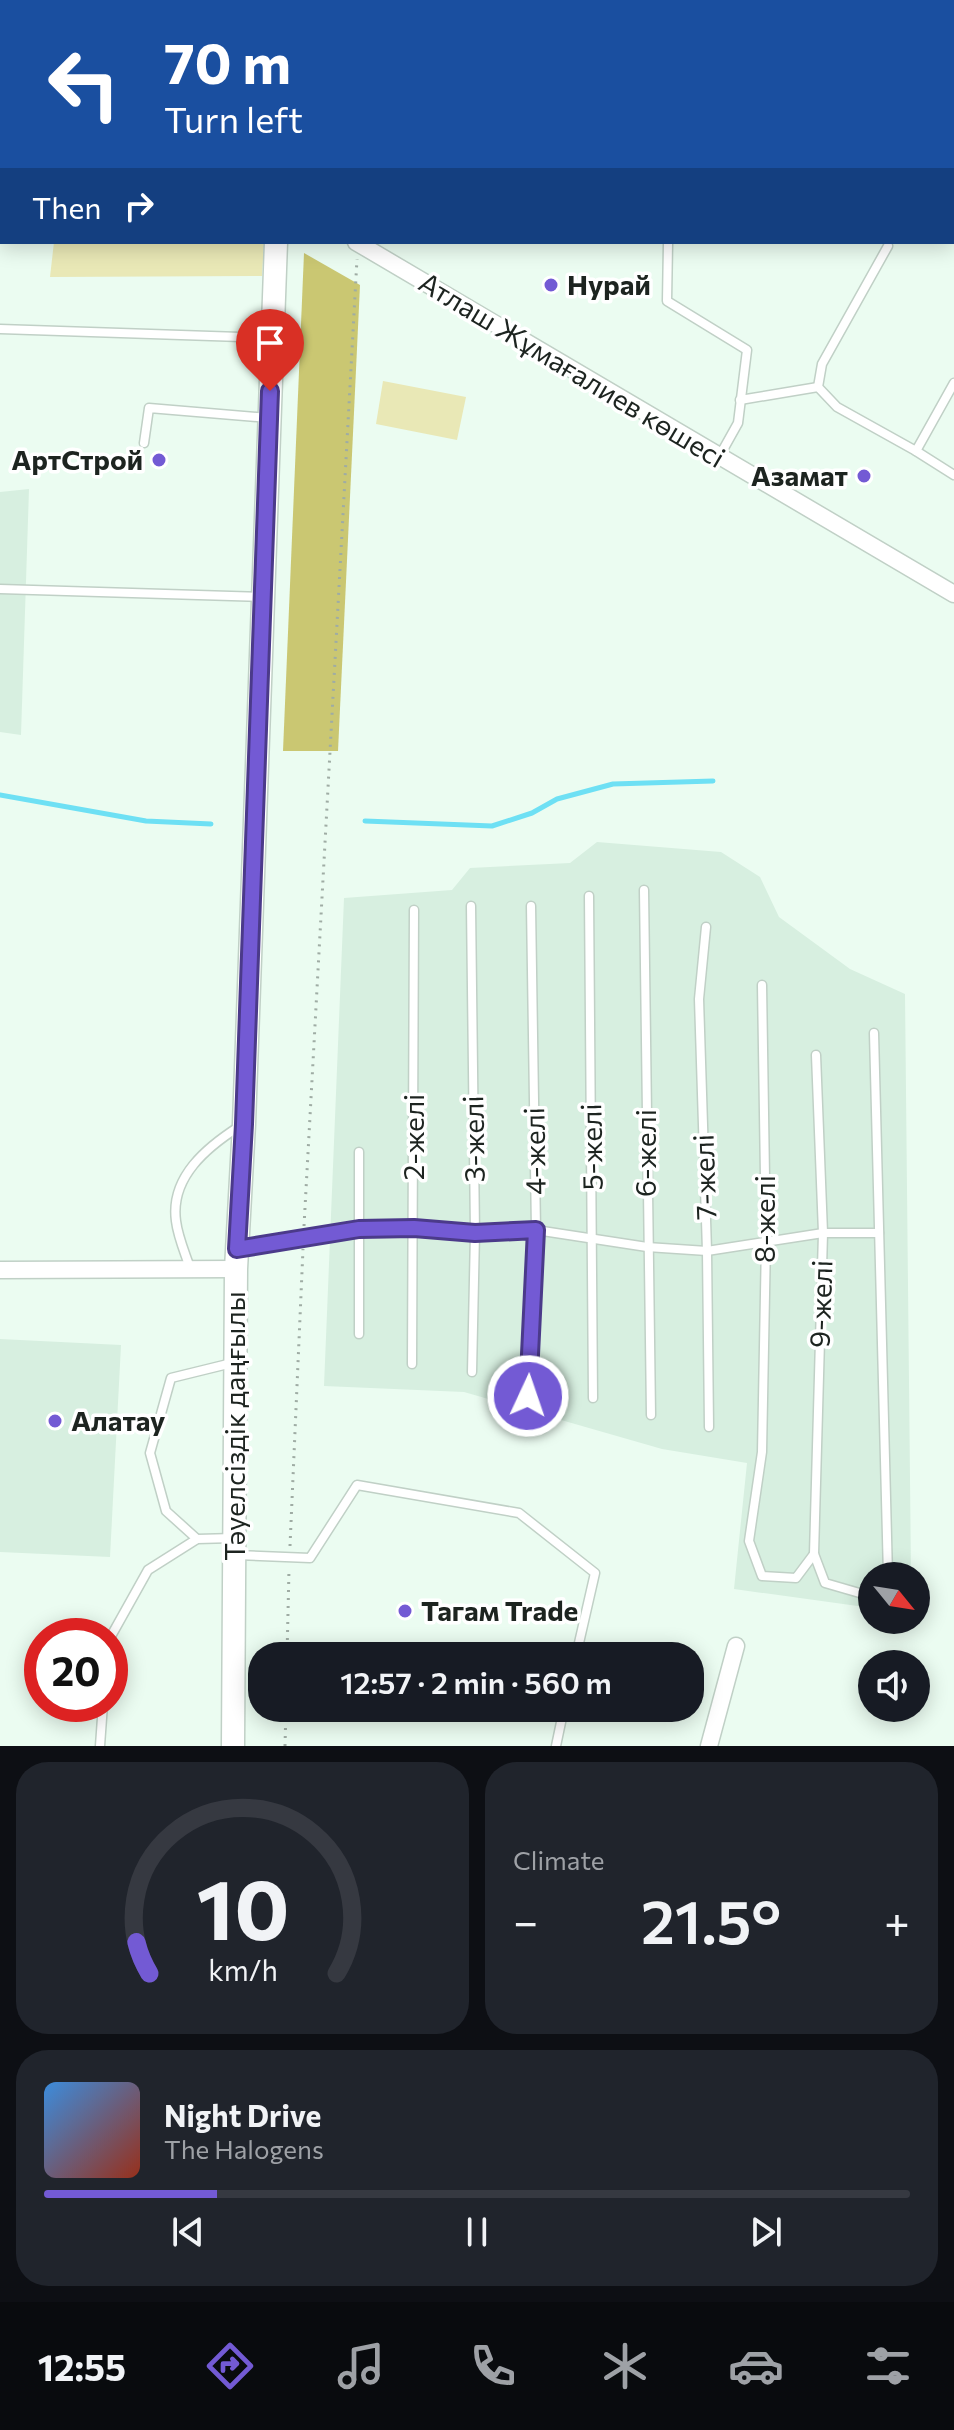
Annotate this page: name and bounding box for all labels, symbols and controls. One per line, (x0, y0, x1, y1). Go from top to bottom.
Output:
text: 70 m (164, 27, 291, 96)
icon: left (32, 32, 136, 136)
text: Turn left (164, 96, 303, 140)
icon: right (117, 184, 161, 228)
text: Then (32, 188, 101, 225)
street label: Атлаш Жұмағалиев көшесі (413, 264, 732, 474)
place label: Нурай (567, 267, 651, 301)
marker: Нурай (542, 276, 560, 294)
pin (236, 309, 304, 391)
icon: arrive (248, 321, 292, 365)
place label: АртСтрой (11, 442, 143, 476)
marker: АртСтрой (150, 451, 168, 469)
place label: Азамат (751, 458, 848, 492)
marker: Азамат (855, 467, 873, 485)
street label: 2-желі (396, 1094, 430, 1180)
street label: 3-желі (455, 1095, 491, 1183)
street label: 5-желі (573, 1103, 609, 1191)
street label: 4-желі (516, 1107, 552, 1195)
street label: 6-желі (628, 1109, 662, 1197)
street label: 7-желі (686, 1134, 722, 1220)
street label: 8-желі (747, 1175, 781, 1263)
street label: 9-желі (801, 1259, 839, 1349)
street label: Тәуелсіздік даңғылы (217, 1291, 251, 1561)
position arrow (486, 1354, 570, 1438)
place label: Алатау (71, 1403, 165, 1437)
marker: Алатау (46, 1412, 64, 1430)
north arrow (858, 1562, 930, 1634)
map controls (858, 1562, 930, 1722)
place label: Тагам Trade (421, 1593, 578, 1627)
marker: Тагам Trade (396, 1602, 414, 1620)
speed limit sign: 20 (24, 1618, 128, 1722)
button: sound (858, 1650, 930, 1722)
text: 12:57 · 2 min · 560 m (340, 1663, 612, 1700)
text: Climate (513, 1844, 605, 1875)
text: 10 (196, 1855, 289, 1957)
text: 21.5° (641, 1883, 781, 1956)
text: − (513, 1893, 538, 1947)
text: + (884, 1893, 910, 1947)
text: km/h (208, 1952, 277, 1987)
text: Night Drive (164, 2096, 321, 2133)
text: The Halogens (164, 2133, 324, 2164)
icon: previous (166, 2210, 210, 2254)
icon: pause (455, 2210, 499, 2254)
icon: next (744, 2210, 788, 2254)
icon: directions (202, 2338, 258, 2394)
icon: music (333, 2338, 389, 2394)
icon: phone (465, 2338, 521, 2394)
icon: climate (597, 2338, 653, 2394)
icon: car (728, 2338, 784, 2394)
icon: filters (860, 2338, 916, 2394)
text: 12:55 (38, 2344, 126, 2388)

